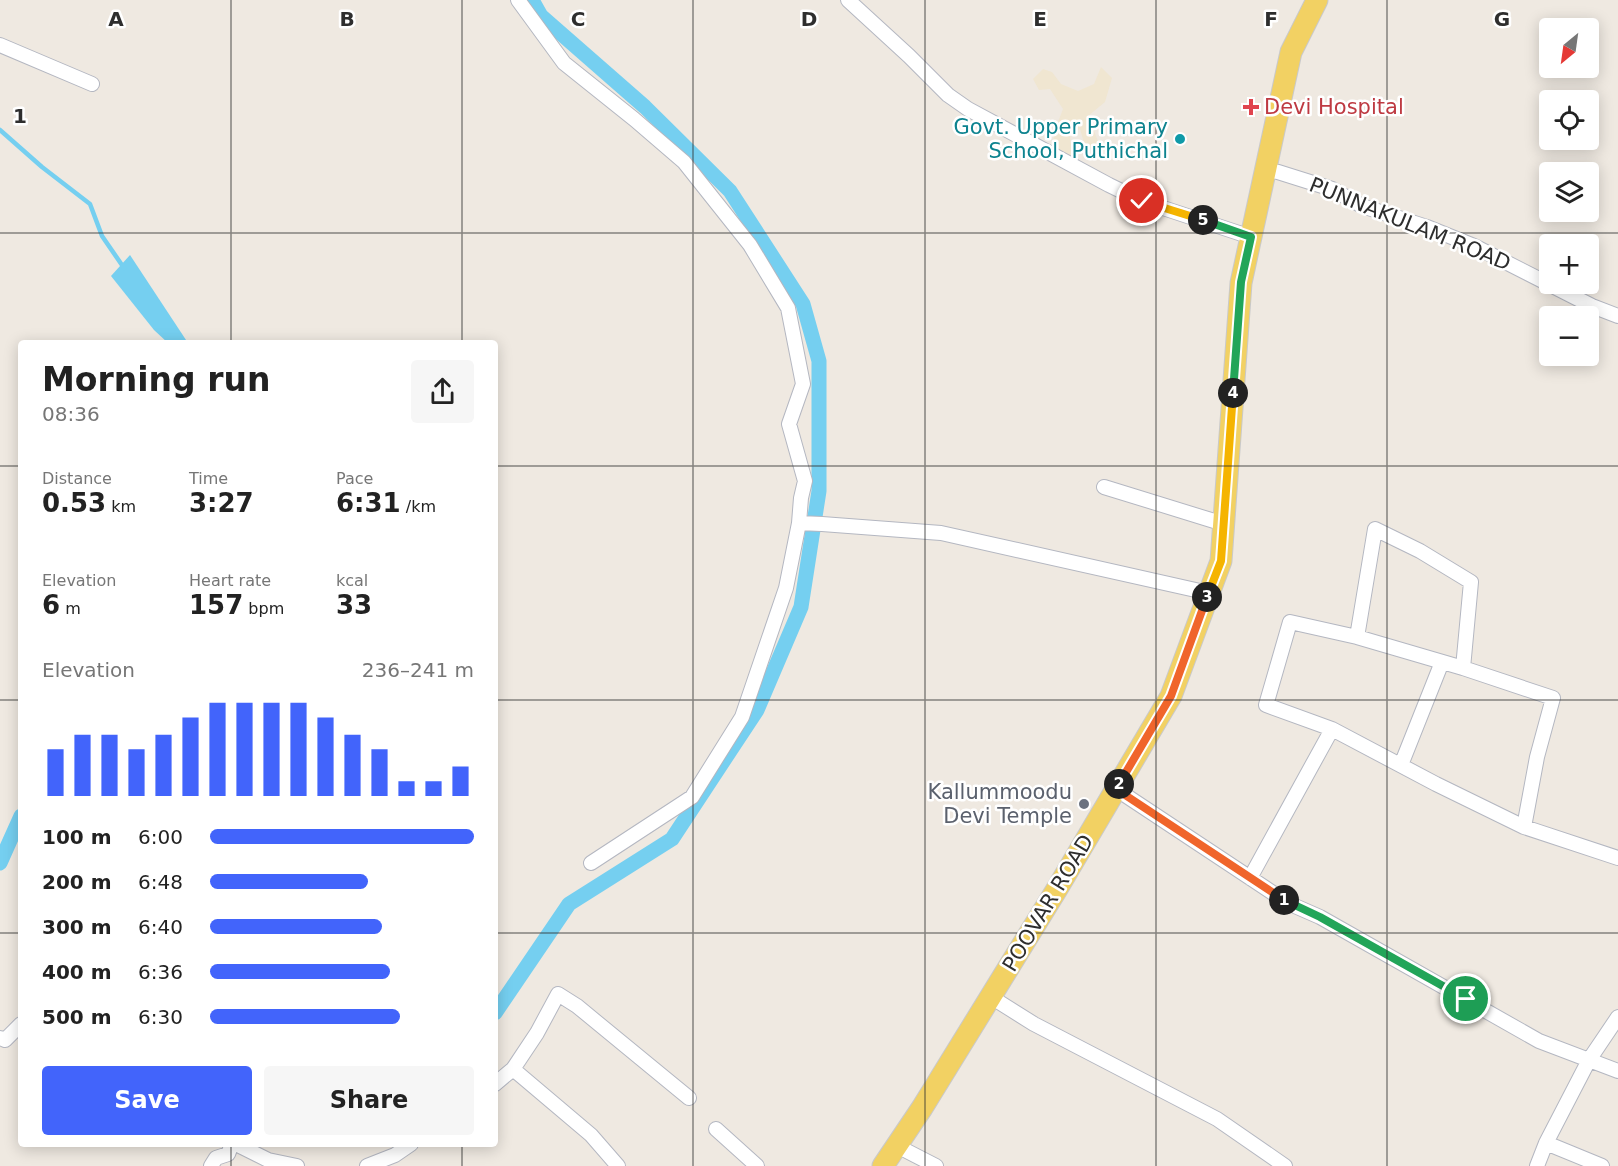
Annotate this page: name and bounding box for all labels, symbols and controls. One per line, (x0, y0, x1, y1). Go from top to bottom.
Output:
text: A (108, 7, 124, 31)
text: B (339, 7, 355, 31)
text: C (571, 7, 585, 31)
text: D (801, 7, 817, 31)
text: E (1033, 7, 1047, 31)
text: F (1264, 7, 1278, 31)
text: G (1494, 7, 1510, 31)
north arrow (1539, 18, 1599, 78)
map controls (1539, 18, 1599, 366)
button: locate (1539, 90, 1599, 150)
place label: Devi Hospital (1264, 95, 1404, 119)
marker: Devi Hospital (1242, 98, 1260, 116)
text: 1 (13, 104, 27, 128)
place label: Govt. Upper Primary School, Puthichal (953, 115, 1168, 163)
marker: Govt. Upper Primary School, Puthichal (1173, 132, 1187, 146)
button: layers (1539, 162, 1599, 222)
street label: PUNNAKULAM ROAD (1306, 173, 1514, 275)
pin (1116, 175, 1167, 226)
icon: check (1125, 184, 1158, 217)
pin: 5 (1188, 205, 1218, 235)
text: 5 (1197, 210, 1209, 229)
button: + (1539, 234, 1599, 294)
button: − (1539, 306, 1599, 366)
text: Morning run (42, 360, 270, 399)
button: share (411, 360, 474, 423)
pin: 4 (1218, 378, 1248, 408)
text: 4 (1227, 383, 1239, 402)
text: 08:36 (42, 402, 100, 426)
text: Distance (42, 469, 112, 488)
text: Time (189, 469, 228, 488)
text: Pace (336, 469, 373, 488)
text: 0.53 (42, 488, 106, 518)
text: 3:27 (189, 488, 254, 518)
text: 6:31 (336, 488, 401, 518)
text: km (106, 497, 136, 516)
text: /km (401, 497, 436, 516)
text: Elevation (42, 571, 116, 590)
text: Heart rate (189, 571, 271, 590)
text: kcal (336, 571, 368, 590)
pin: 3 (1192, 582, 1222, 612)
text: 3 (1201, 587, 1213, 606)
text: 6 (42, 590, 60, 620)
text: 157 (189, 590, 243, 620)
text: 33 (336, 590, 372, 620)
text: m (60, 599, 81, 618)
text: bpm (243, 599, 284, 618)
text: Elevation (42, 658, 135, 682)
text: 236–241 m (362, 658, 474, 682)
pin: 2 (1104, 769, 1134, 799)
text: 2 (1113, 774, 1125, 793)
place label: Kallummoodu Devi Temple (928, 780, 1072, 828)
marker: Kallummoodu Devi Temple (1077, 797, 1091, 811)
text: 100 m (42, 825, 112, 849)
text: 6:00 (138, 825, 183, 849)
street label: POOVAR ROAD (998, 830, 1098, 976)
text: 200 m (42, 870, 112, 894)
text: 6:48 (138, 870, 183, 894)
pin: 1 (1269, 885, 1299, 915)
text: 1 (1278, 890, 1290, 909)
text: 300 m (42, 915, 112, 939)
text: 6:40 (138, 915, 183, 939)
text: 400 m (42, 960, 112, 984)
text: 6:36 (138, 960, 183, 984)
pin (1440, 973, 1491, 1024)
icon: arrive (1449, 982, 1482, 1015)
text: 500 m (42, 1005, 112, 1029)
text: 6:30 (138, 1005, 183, 1029)
button: Save (42, 1066, 252, 1135)
button: Share (264, 1066, 474, 1135)

